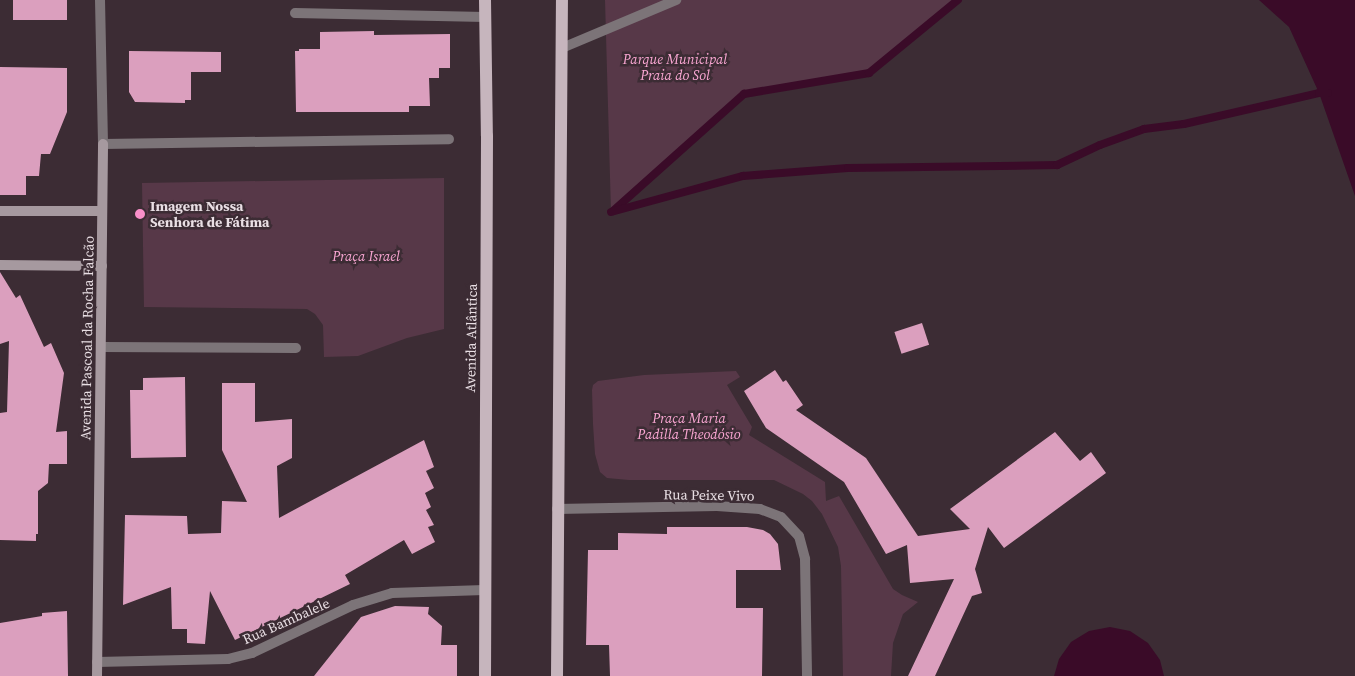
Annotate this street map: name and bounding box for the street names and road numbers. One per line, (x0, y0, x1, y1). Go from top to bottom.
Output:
street label: Avenida Pascoal da Rocha Falcão (77, 236, 97, 440)
street label: Avenida Atlântica (462, 283, 480, 393)
street label: Rua Peixe Vivo (663, 486, 755, 504)
street label: Rua Bambalele (240, 594, 332, 648)

